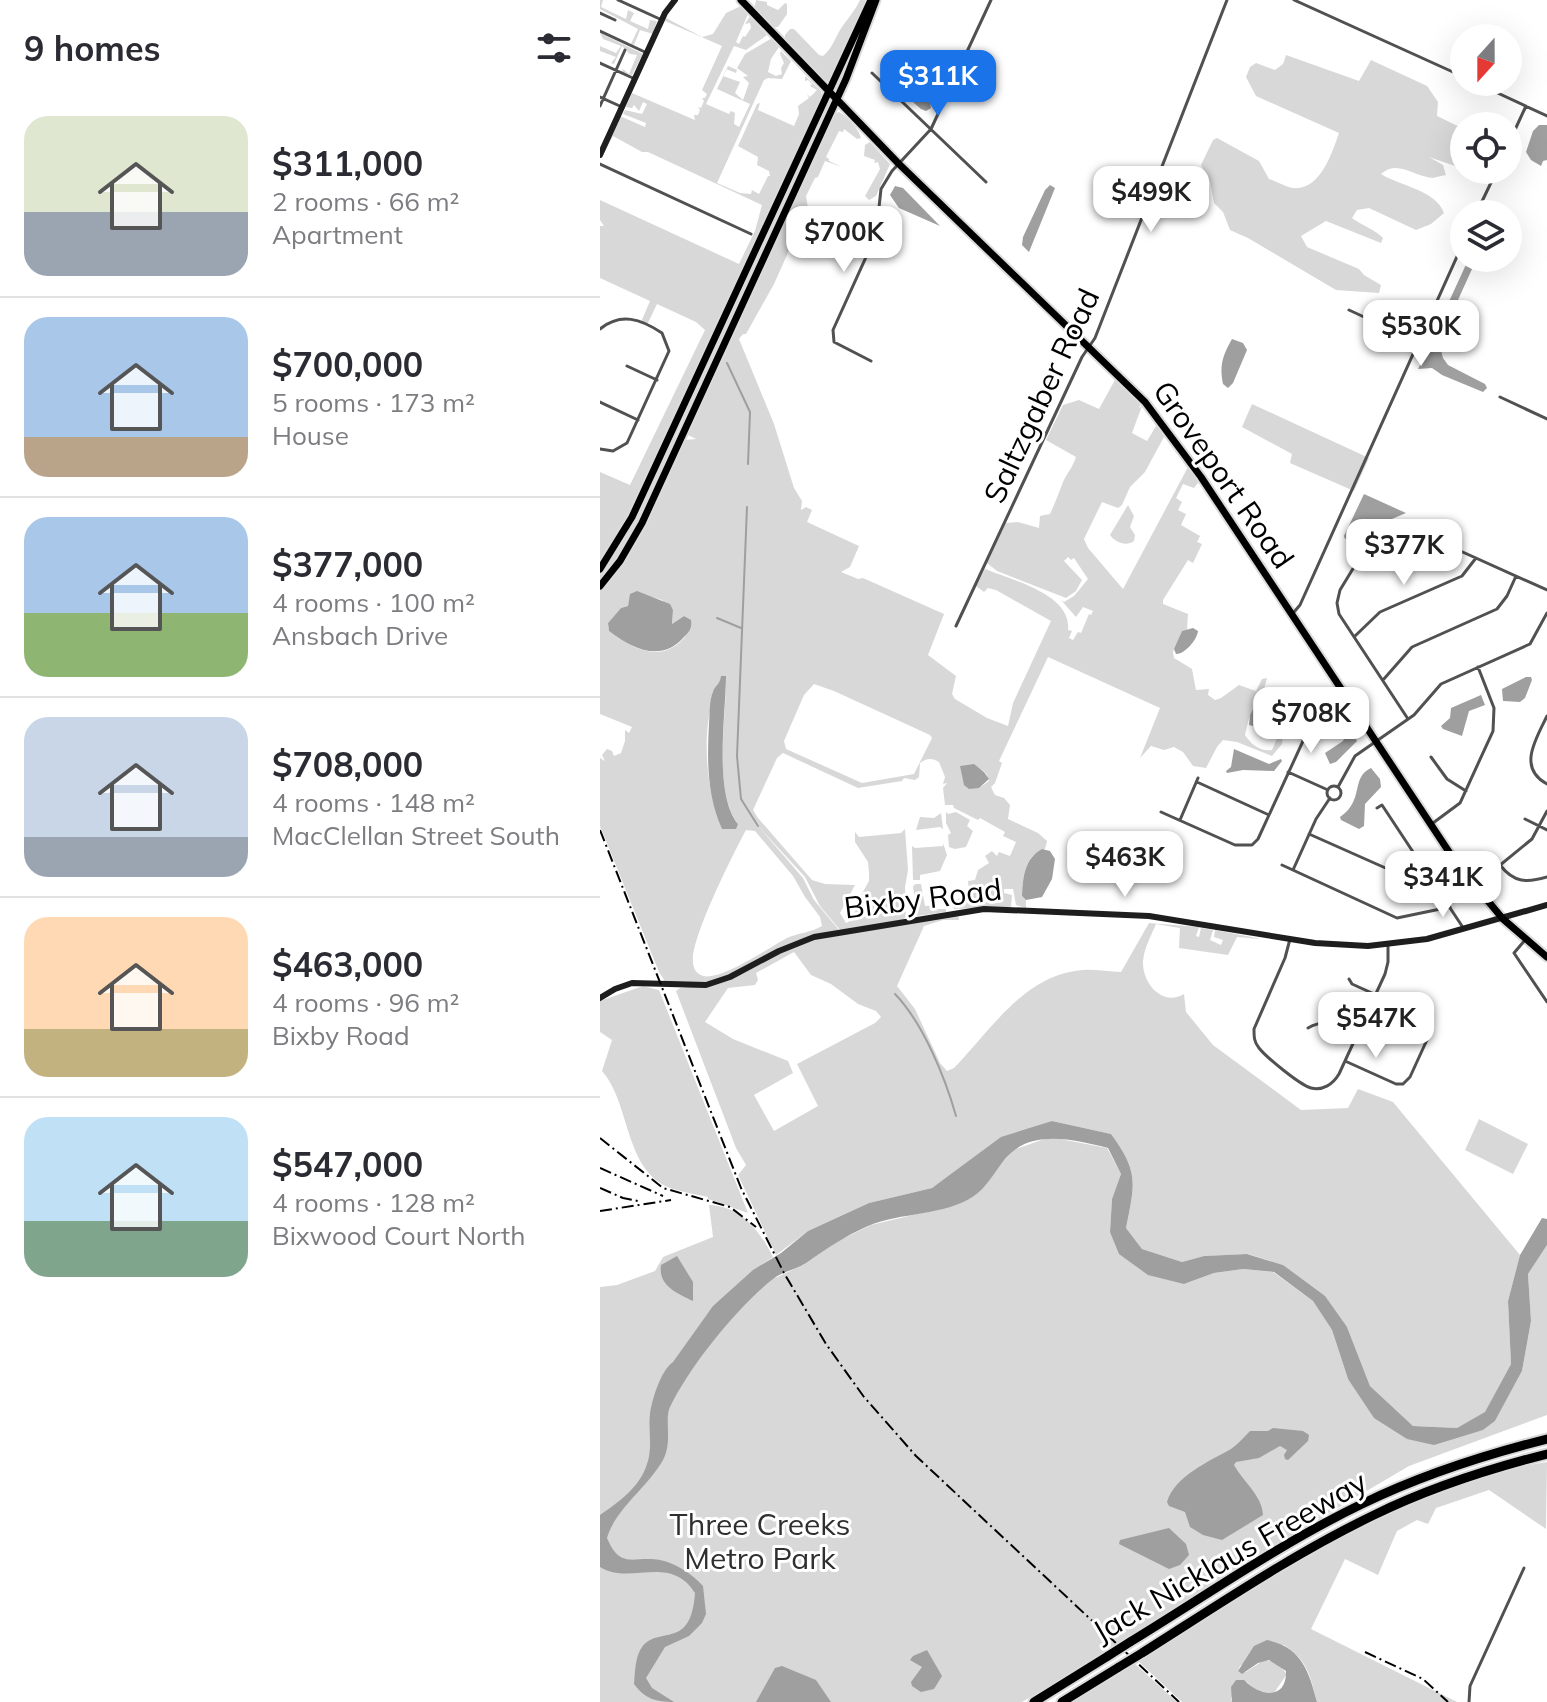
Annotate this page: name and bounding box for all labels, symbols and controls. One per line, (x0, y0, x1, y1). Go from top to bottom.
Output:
north arrow (1450, 24, 1522, 96)
map controls (1450, 24, 1522, 272)
icon: filters (532, 26, 576, 70)
text: 9 homes (24, 27, 161, 70)
pin: $311K (882, 50, 994, 118)
text: $311K (898, 59, 978, 92)
button: locate (1450, 112, 1522, 184)
text: $311,000 (272, 142, 423, 185)
icon: home (88, 148, 184, 244)
pin: $499K (1095, 166, 1207, 234)
text: $499K (1111, 175, 1191, 208)
text: 2 rooms · 66 m² (272, 185, 459, 218)
button: layers (1450, 200, 1522, 272)
pin: $700K (788, 206, 900, 274)
text: $700K (804, 215, 884, 248)
text: Apartment (272, 218, 403, 251)
street label: Saltzgaber Road (975, 282, 1107, 509)
pin: $530K (1365, 300, 1477, 368)
text: $530K (1381, 309, 1461, 342)
text: $700,000 (272, 343, 423, 386)
icon: home (88, 349, 184, 445)
street label: Groveport Road (1145, 373, 1303, 576)
text: 5 rooms · 173 m² (272, 386, 475, 419)
text: House (272, 419, 349, 452)
pin: $377K (1348, 519, 1460, 587)
text: $377K (1364, 528, 1444, 561)
text: $377,000 (272, 543, 423, 586)
icon: home (88, 549, 184, 645)
text: 4 rooms · 100 m² (272, 586, 475, 619)
text: Ansbach Drive (272, 619, 448, 652)
pin: $708K (1255, 687, 1367, 755)
text: $708K (1271, 696, 1351, 729)
text: $708,000 (272, 743, 423, 786)
icon: home (88, 749, 184, 845)
text: 4 rooms · 148 m² (272, 786, 475, 819)
text: MacClellan Street South (272, 819, 560, 852)
pin: $463K (1069, 831, 1181, 899)
text: $463K (1085, 840, 1165, 873)
pin: $341K (1387, 851, 1499, 919)
text: $341K (1403, 860, 1483, 893)
street label: Bixby Road (842, 869, 1004, 927)
text: $463,000 (272, 943, 423, 986)
icon: home (88, 949, 184, 1045)
text: 4 rooms · 96 m² (272, 986, 459, 1019)
pin: $547K (1320, 992, 1432, 1060)
text: $547K (1336, 1001, 1416, 1034)
text: Bixby Road (272, 1019, 410, 1052)
text: $547,000 (272, 1143, 423, 1186)
icon: home (88, 1149, 184, 1245)
text: 4 rooms · 128 m² (272, 1186, 475, 1219)
text: Bixwood Court North (272, 1219, 525, 1252)
street label: Jack Nicklaus Freeway (1086, 1462, 1373, 1650)
park label: Three Creeks Metro Park (670, 1505, 850, 1577)

